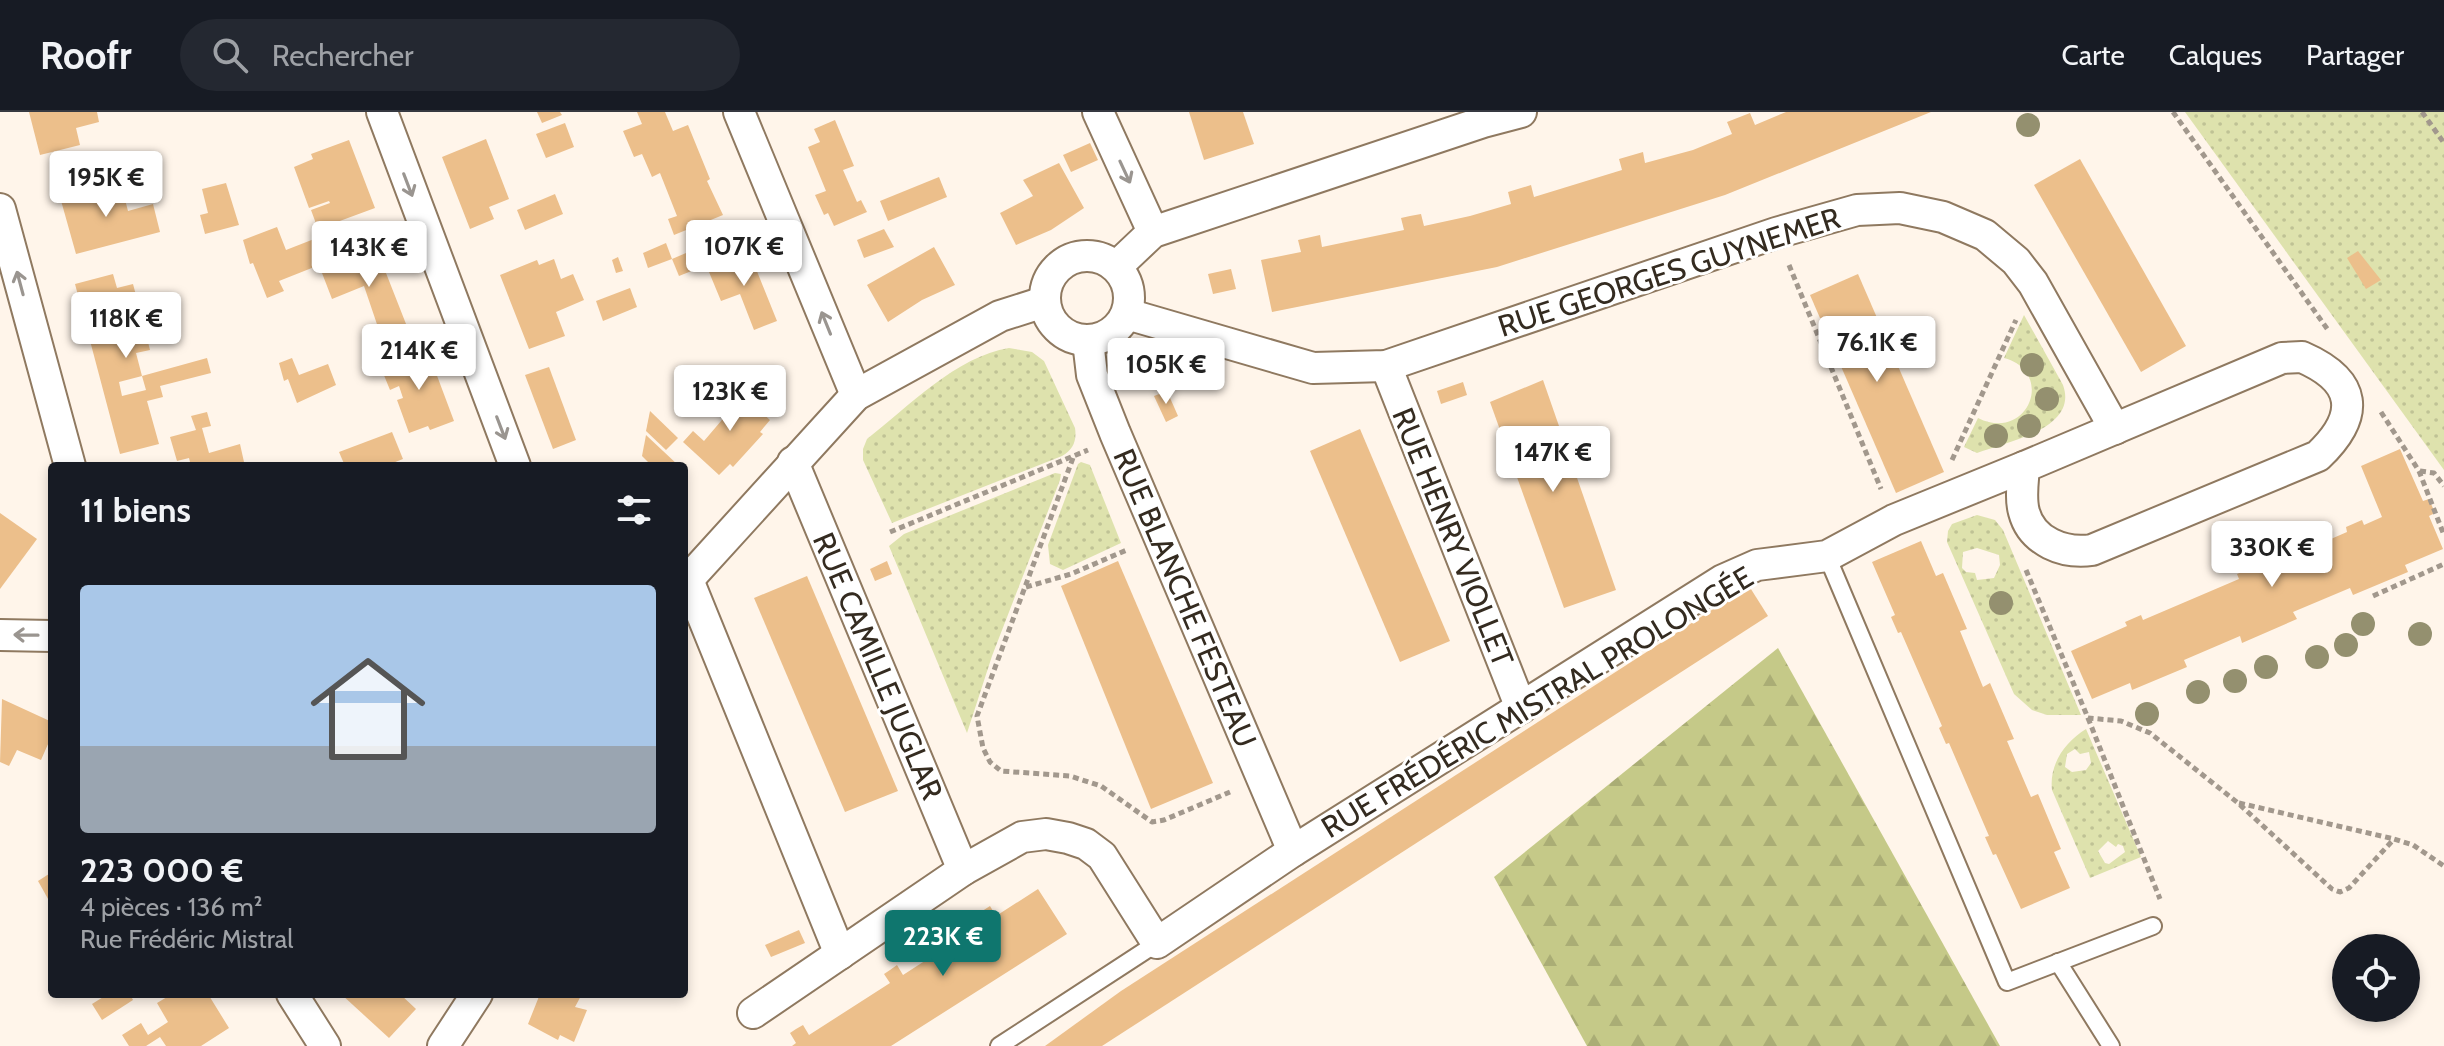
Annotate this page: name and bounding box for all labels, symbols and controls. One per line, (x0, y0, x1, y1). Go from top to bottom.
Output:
search box (180, 19, 740, 91)
text: Roofr (40, 32, 132, 79)
icon: search (208, 33, 252, 77)
text: Rechercher (272, 37, 414, 74)
text: Carte (2062, 38, 2125, 72)
text: Calques (2169, 38, 2262, 72)
text: Partager (2306, 38, 2404, 72)
pin: 195K € (41, 151, 171, 219)
one-way arrow (1118, 160, 1133, 184)
text: 195K € (68, 161, 145, 193)
one-way arrow (402, 172, 416, 197)
street label: RUE GEORGES GUYNEMER (1493, 199, 1845, 345)
pin: 107K € (679, 220, 809, 288)
pin: 143K € (304, 221, 434, 289)
text: 107K € (704, 230, 784, 262)
text: 143K € (330, 231, 408, 263)
one-way arrow (12, 270, 27, 296)
pin: 118K € (61, 292, 191, 360)
text: 118K € (89, 302, 163, 334)
one-way arrow (818, 311, 832, 336)
pin: 76.1K € (1803, 316, 1951, 384)
pin: 214K € (354, 324, 484, 392)
text: 76.1K € (1836, 326, 1918, 358)
text: 214K € (380, 334, 458, 366)
pin: 105K € (1101, 338, 1231, 406)
text: 105K € (1126, 348, 1206, 380)
pin: 123K € (665, 365, 795, 433)
text: 123K € (692, 375, 768, 407)
street label: RUE HENRY VIOLLET (1384, 402, 1522, 672)
one-way arrow (495, 416, 509, 440)
pin: 147K € (1488, 426, 1618, 494)
text: 147K € (1514, 436, 1592, 468)
street label: RUE BLANCHE FESTEAU (1105, 443, 1265, 753)
icon: filters (612, 488, 656, 532)
text: 11 biens (80, 489, 191, 531)
pin: 330K € (2207, 521, 2337, 589)
street label: RUE CAMILLE JUGLAR (805, 527, 951, 805)
text: 330K € (2229, 531, 2315, 563)
street label: RUE FRÉDÉRIC MISTRAL PROLONGÉE (1314, 558, 1760, 846)
one-way arrow (13, 628, 40, 643)
icon: home (296, 637, 440, 781)
text: 223 000 € (80, 849, 243, 891)
text: 4 pièces · 136 m² (80, 891, 262, 923)
pin: 223K € (878, 910, 1008, 978)
text: 223K € (903, 920, 983, 952)
text: Rue Frédéric Mistral (80, 923, 293, 955)
map controls (2332, 934, 2420, 1022)
button: locate (2332, 934, 2420, 1022)

